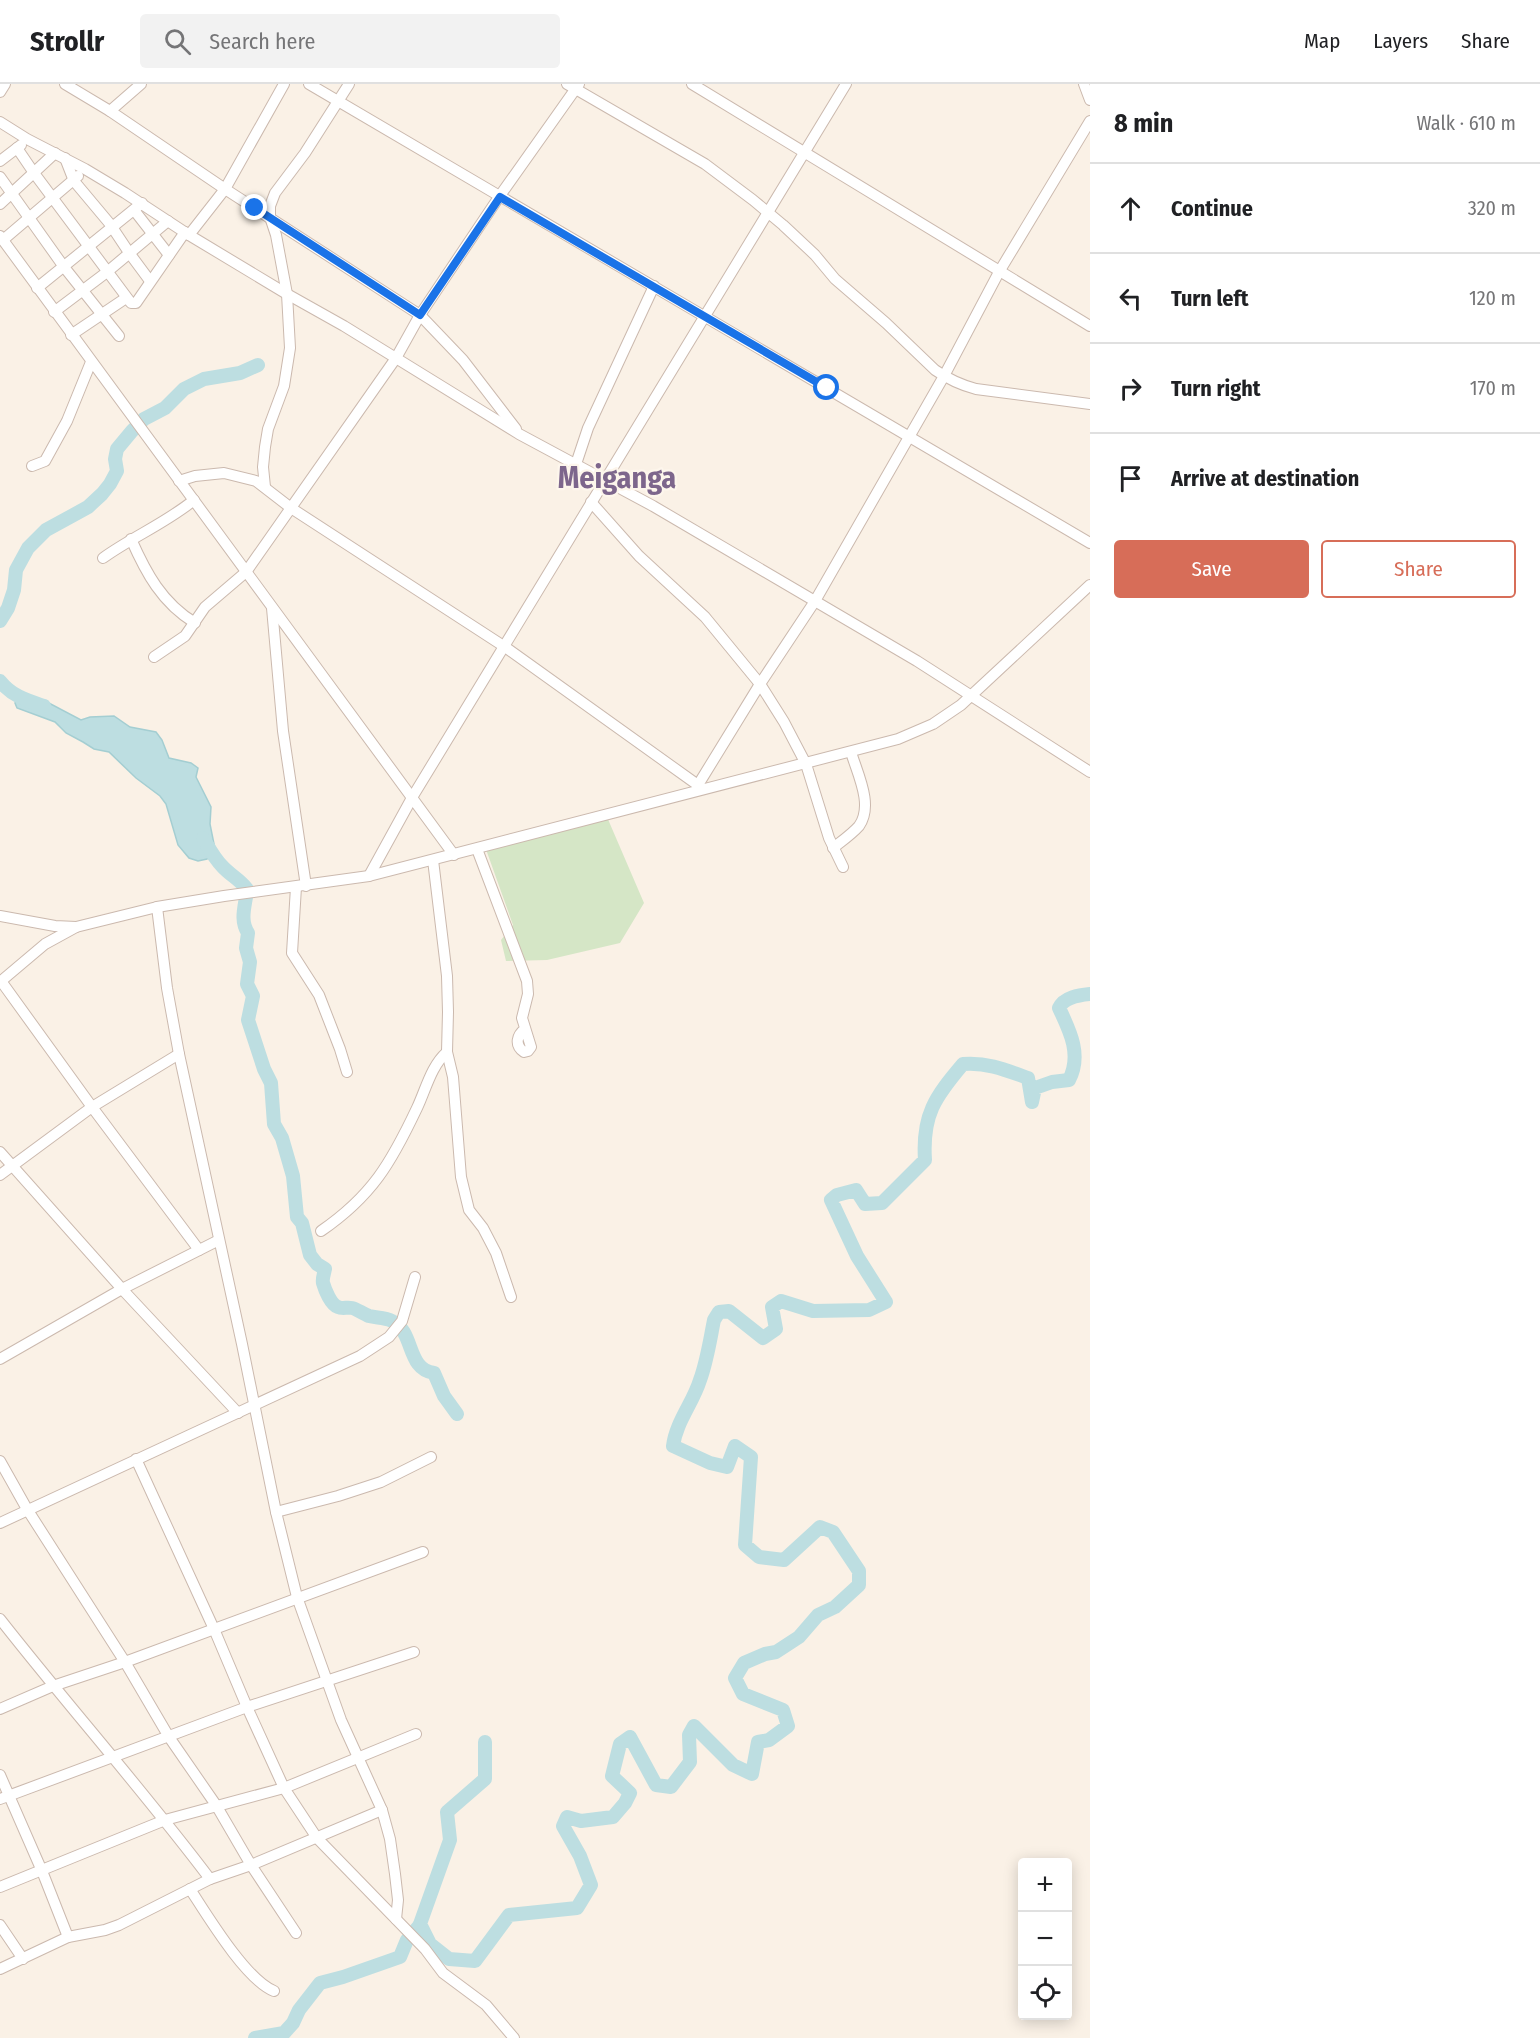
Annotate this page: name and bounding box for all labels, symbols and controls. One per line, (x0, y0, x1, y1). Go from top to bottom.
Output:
search box (140, 14, 560, 68)
text: Strollr (30, 25, 104, 58)
icon: search (161, 25, 194, 58)
text: Search here (209, 28, 315, 55)
text: Map (1304, 28, 1340, 54)
text: Layers (1373, 28, 1428, 54)
text: Share (1461, 28, 1510, 54)
text: 8 min (1114, 108, 1173, 139)
text: Walk · 610 m (1416, 111, 1516, 135)
icon: ahead (1114, 192, 1147, 225)
route end (241, 194, 267, 220)
text: Continue (1171, 195, 1253, 222)
text: 320 m (1468, 196, 1516, 220)
icon: left (1114, 282, 1147, 315)
text: Turn left (1171, 285, 1249, 312)
text: 120 m (1469, 286, 1516, 310)
icon: right (1114, 372, 1147, 405)
route start (813, 374, 839, 400)
text: Turn right (1171, 375, 1260, 402)
text: 170 m (1470, 376, 1516, 400)
district label: Meiganga (558, 460, 676, 496)
icon: arrive (1114, 462, 1147, 495)
text: Arrive at destination (1171, 465, 1359, 492)
button: Save (1114, 540, 1309, 598)
button: Share (1321, 540, 1516, 598)
map controls (1018, 1858, 1072, 2020)
button: + (1018, 1858, 1072, 1912)
button: − (1018, 1912, 1072, 1966)
button: locate (1018, 1966, 1072, 2020)

